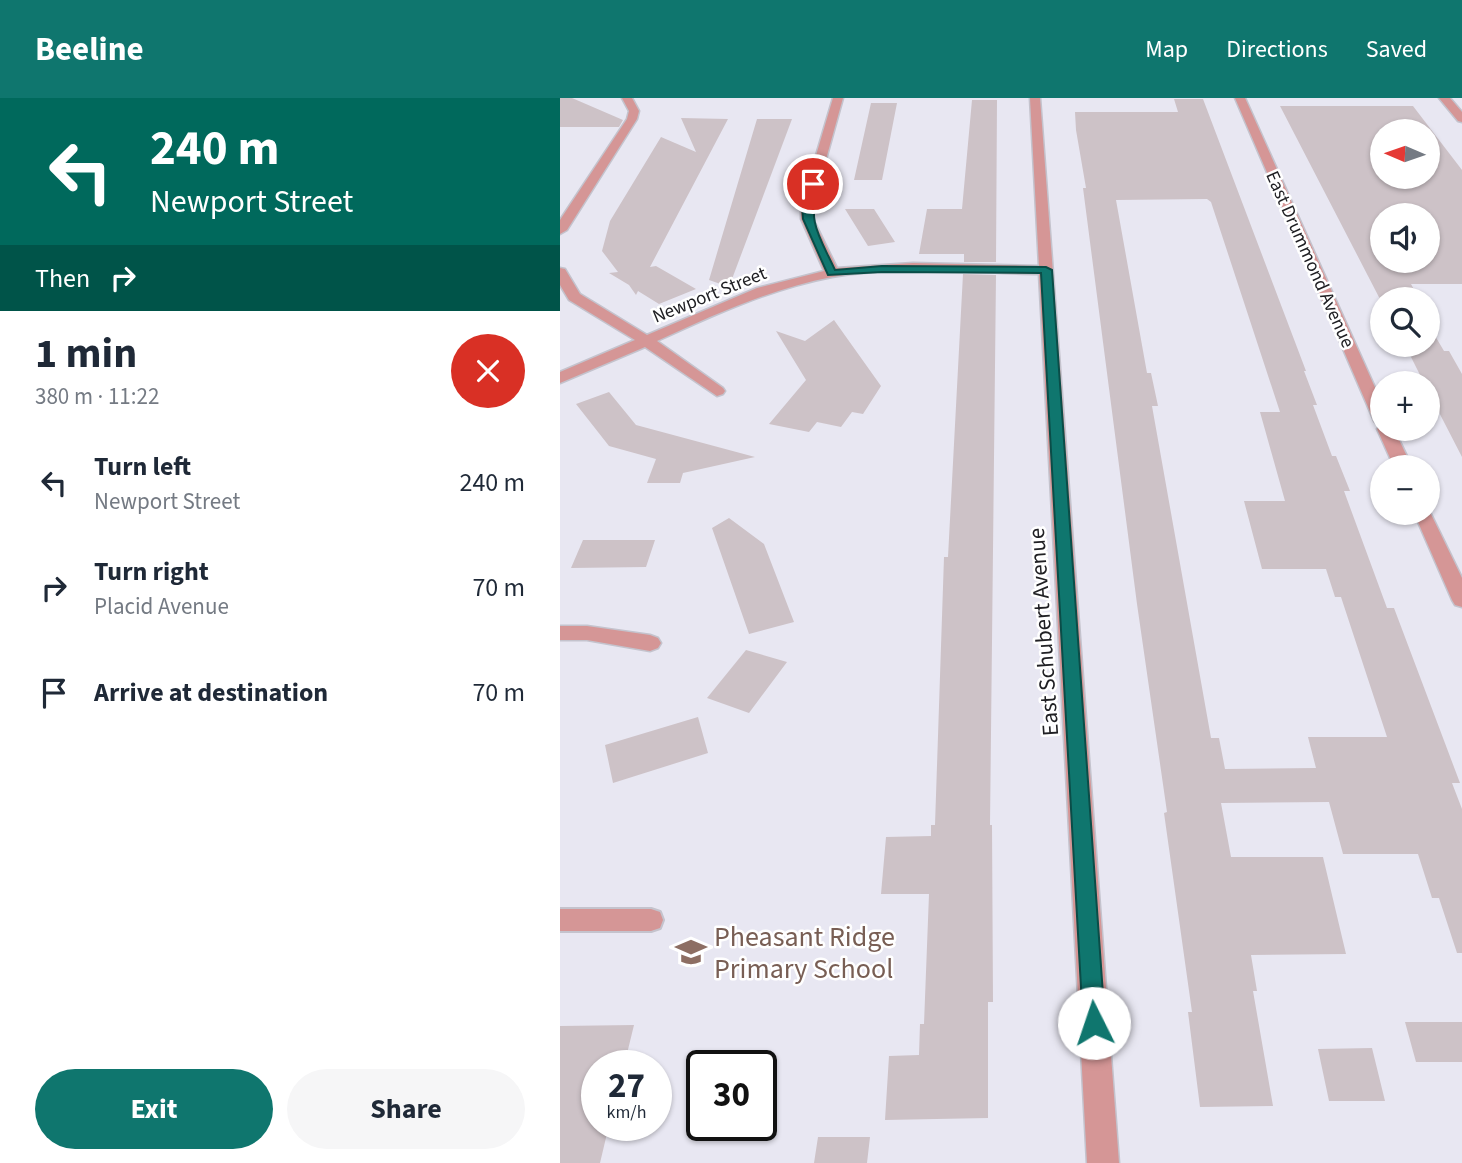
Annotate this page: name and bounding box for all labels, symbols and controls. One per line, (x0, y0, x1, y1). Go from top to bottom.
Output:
text: Beeline (35, 26, 144, 73)
text: Map (1145, 32, 1188, 67)
text: Directions (1226, 32, 1328, 67)
text: Saved (1366, 32, 1427, 67)
text: 240 m (150, 114, 279, 184)
north arrow (1370, 119, 1440, 189)
map controls (1370, 119, 1440, 525)
icon: left (35, 126, 126, 217)
pin (783, 154, 843, 214)
icon: arrive (794, 165, 832, 203)
street label: East Drummond Avenue (1258, 167, 1361, 352)
text: Newport Street (150, 179, 353, 225)
button: sound (1370, 203, 1440, 273)
icon: right (104, 259, 142, 297)
text: Then (35, 260, 90, 297)
street label: Newport Street (649, 260, 771, 331)
button: search (1370, 287, 1440, 357)
text: 1 min (35, 324, 137, 384)
button: close (451, 334, 525, 408)
button: + (1370, 371, 1440, 441)
text: 380 m · 11:22 (35, 380, 159, 413)
text: Turn left (94, 448, 191, 485)
button: − (1370, 455, 1440, 525)
icon: left (35, 464, 73, 502)
text: 240 m (459, 464, 525, 501)
text: Newport Street (94, 485, 240, 518)
street label: East Schubert Avenue (1020, 527, 1067, 737)
text: Turn right (94, 553, 209, 590)
icon: right (35, 569, 73, 607)
text: 70 m (472, 569, 525, 606)
text: Placid Avenue (94, 590, 229, 623)
icon: arrive (35, 674, 73, 712)
text: Arrive at destination (94, 674, 328, 711)
text: 70 m (472, 674, 525, 711)
place label: Pheasant Ridge Primary School (714, 917, 895, 989)
school or university icon: Pheasant Ridge Primary School (674, 935, 708, 969)
position arrow (1057, 986, 1131, 1060)
speed limit sign: 30 (686, 1050, 777, 1141)
text: 27 (608, 1061, 645, 1111)
button: Exit (35, 1069, 273, 1149)
button: Share (287, 1069, 525, 1149)
text: km/h (607, 1100, 646, 1125)

